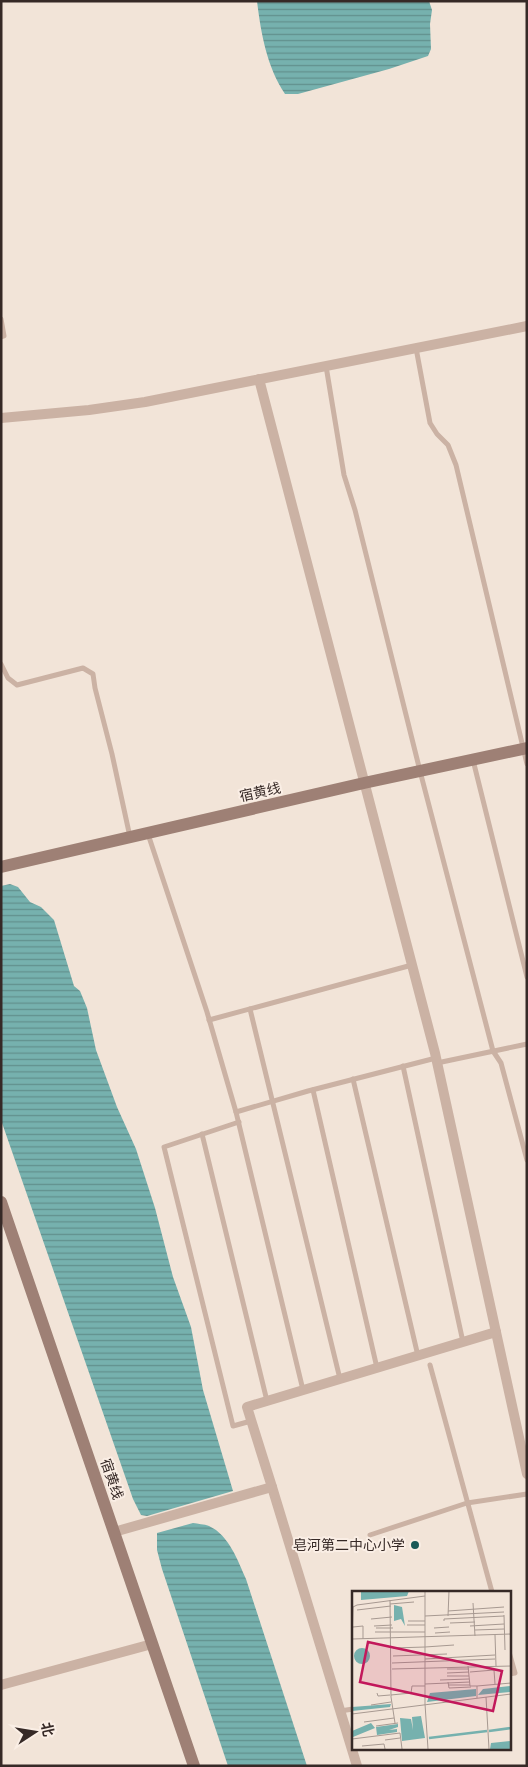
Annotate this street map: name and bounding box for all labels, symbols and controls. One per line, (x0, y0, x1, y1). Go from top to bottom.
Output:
street label: 宿黄线 (238, 779, 282, 805)
street label: 宿黄线 (98, 1456, 127, 1501)
place label: 皂河第二中心小学 (293, 1536, 405, 1553)
marker: 皂河第二中心小学 (409, 1539, 421, 1551)
inset map (352, 1591, 510, 1750)
north arrow (10, 1707, 60, 1757)
text: 北 (38, 1721, 58, 1738)

